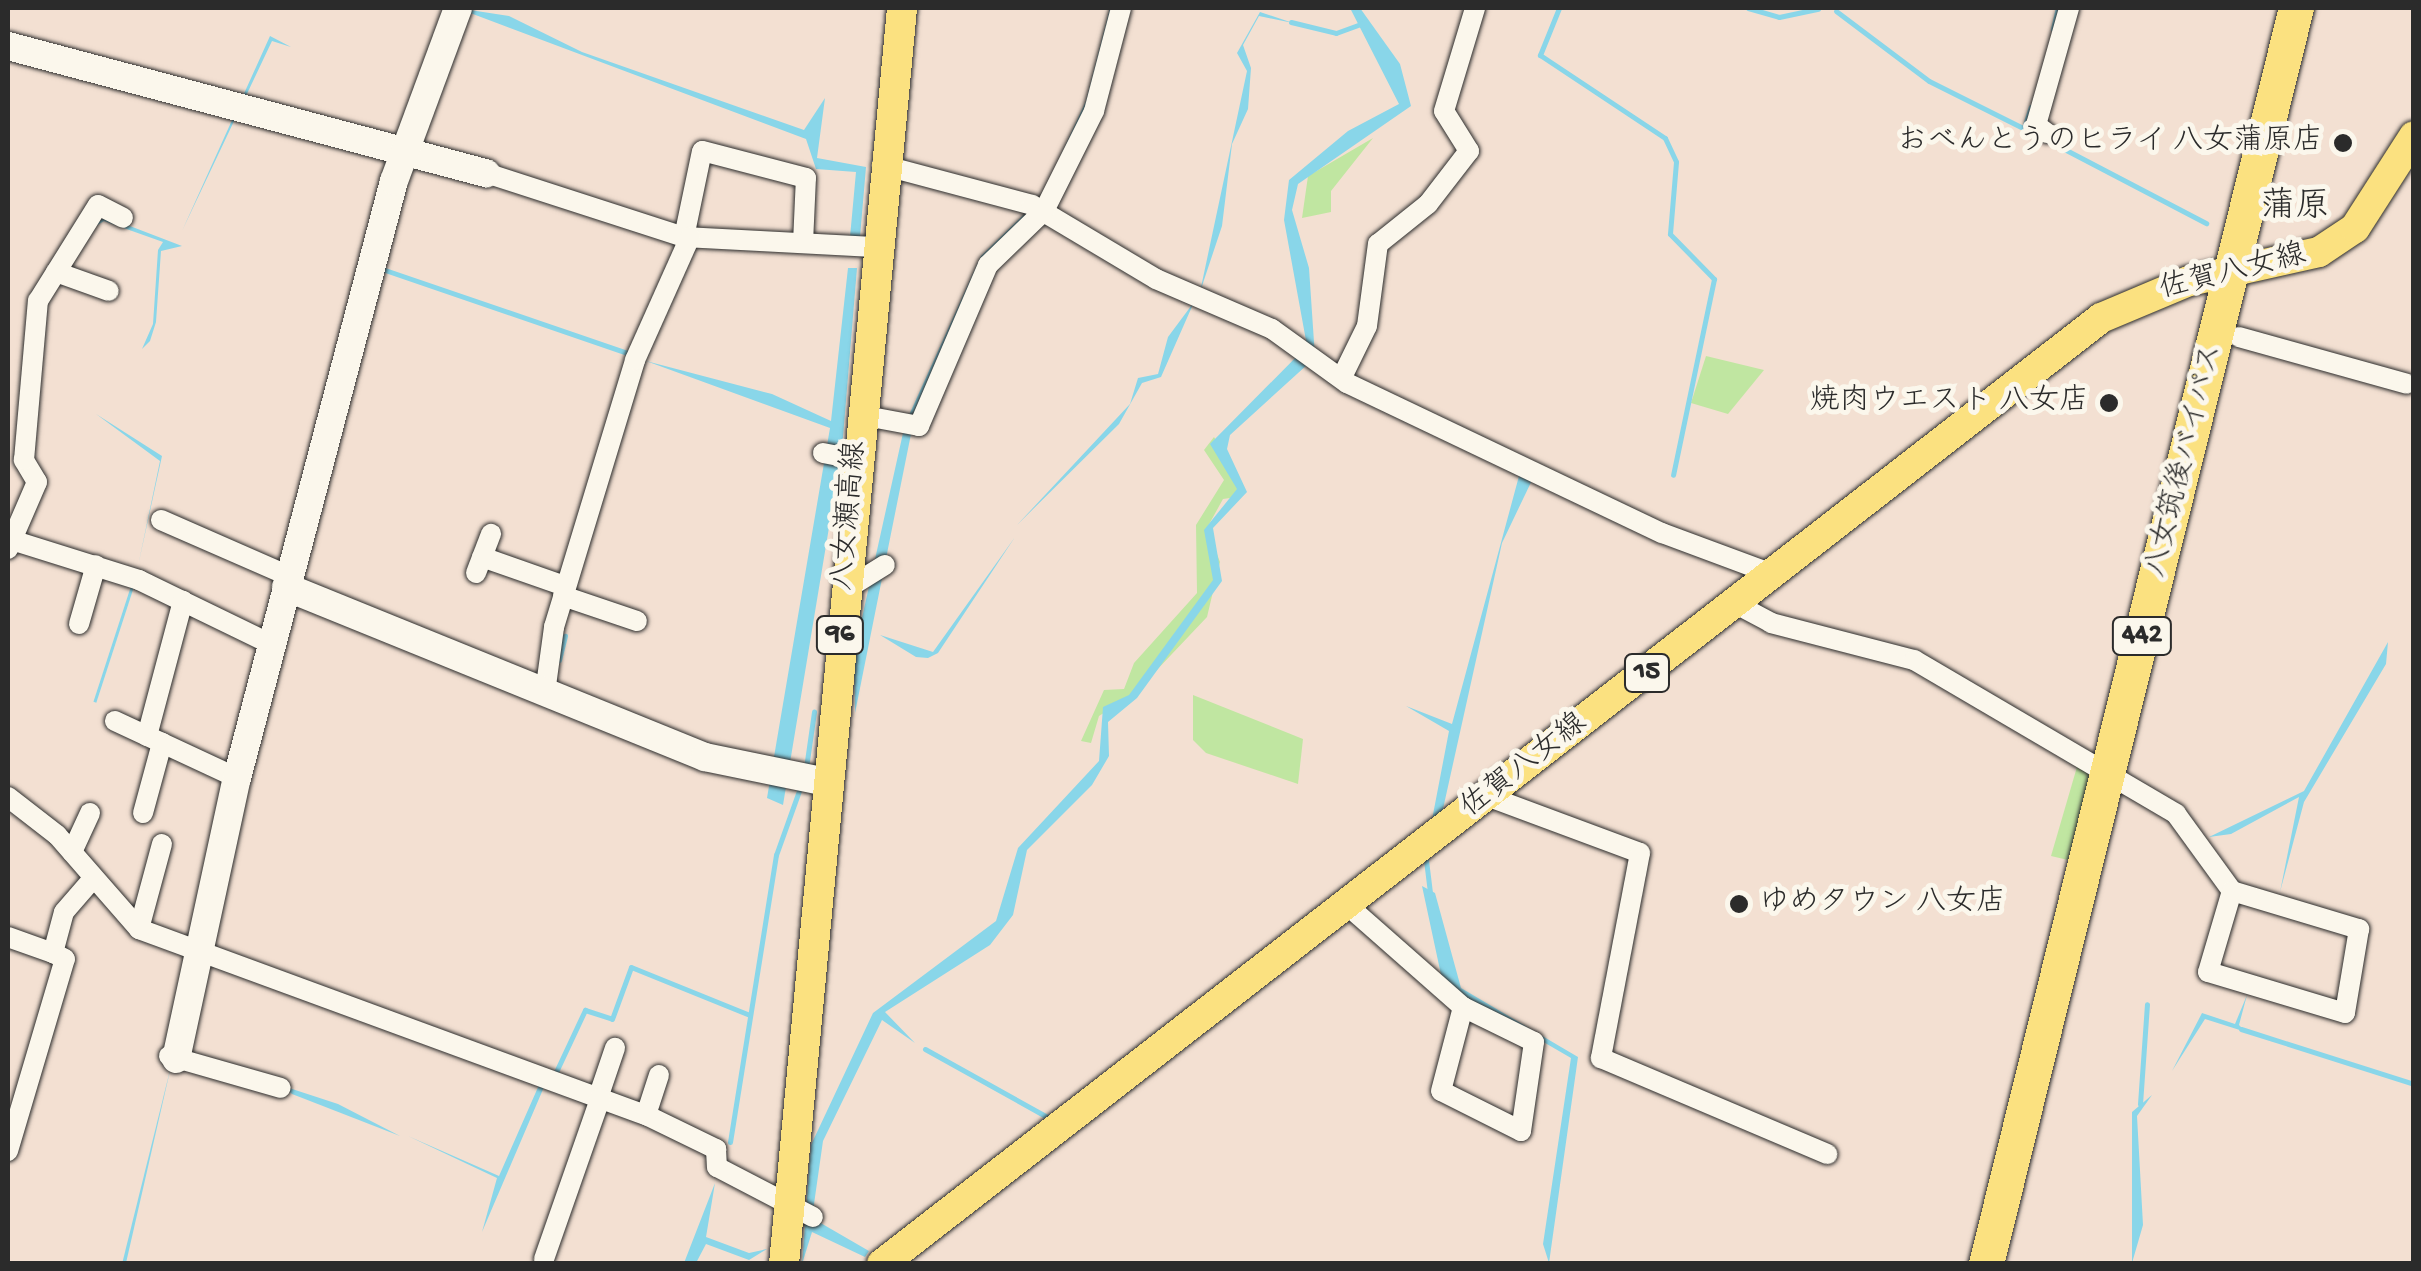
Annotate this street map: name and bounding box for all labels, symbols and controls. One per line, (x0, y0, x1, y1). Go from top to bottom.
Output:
place label: おべんとうのヒライ 八女蒲原店 (1896, 125, 2323, 161)
marker: おべんとうのヒライ 八女蒲原店 (2332, 132, 2354, 154)
district label: 蒲原 (2260, 188, 2330, 230)
street label: 佐賀八女線 (2156, 238, 2310, 310)
street label: 八女筑後バイパス (2140, 340, 2232, 582)
place label: 焼肉ウエスト 八女店 (1812, 385, 2089, 421)
marker: 焼肉ウエスト 八女店 (2098, 392, 2120, 414)
street label: 八女瀬高線 (827, 440, 875, 592)
road number: 96 (815, 612, 865, 658)
road number: 442 (2110, 613, 2174, 659)
road number: 15 (1622, 650, 1672, 696)
street label: 佐賀八女線 (1455, 707, 1595, 827)
place label: ゆめタウン 八女店 (1759, 886, 2006, 922)
marker: ゆめタウン 八女店 (1728, 893, 1750, 915)

